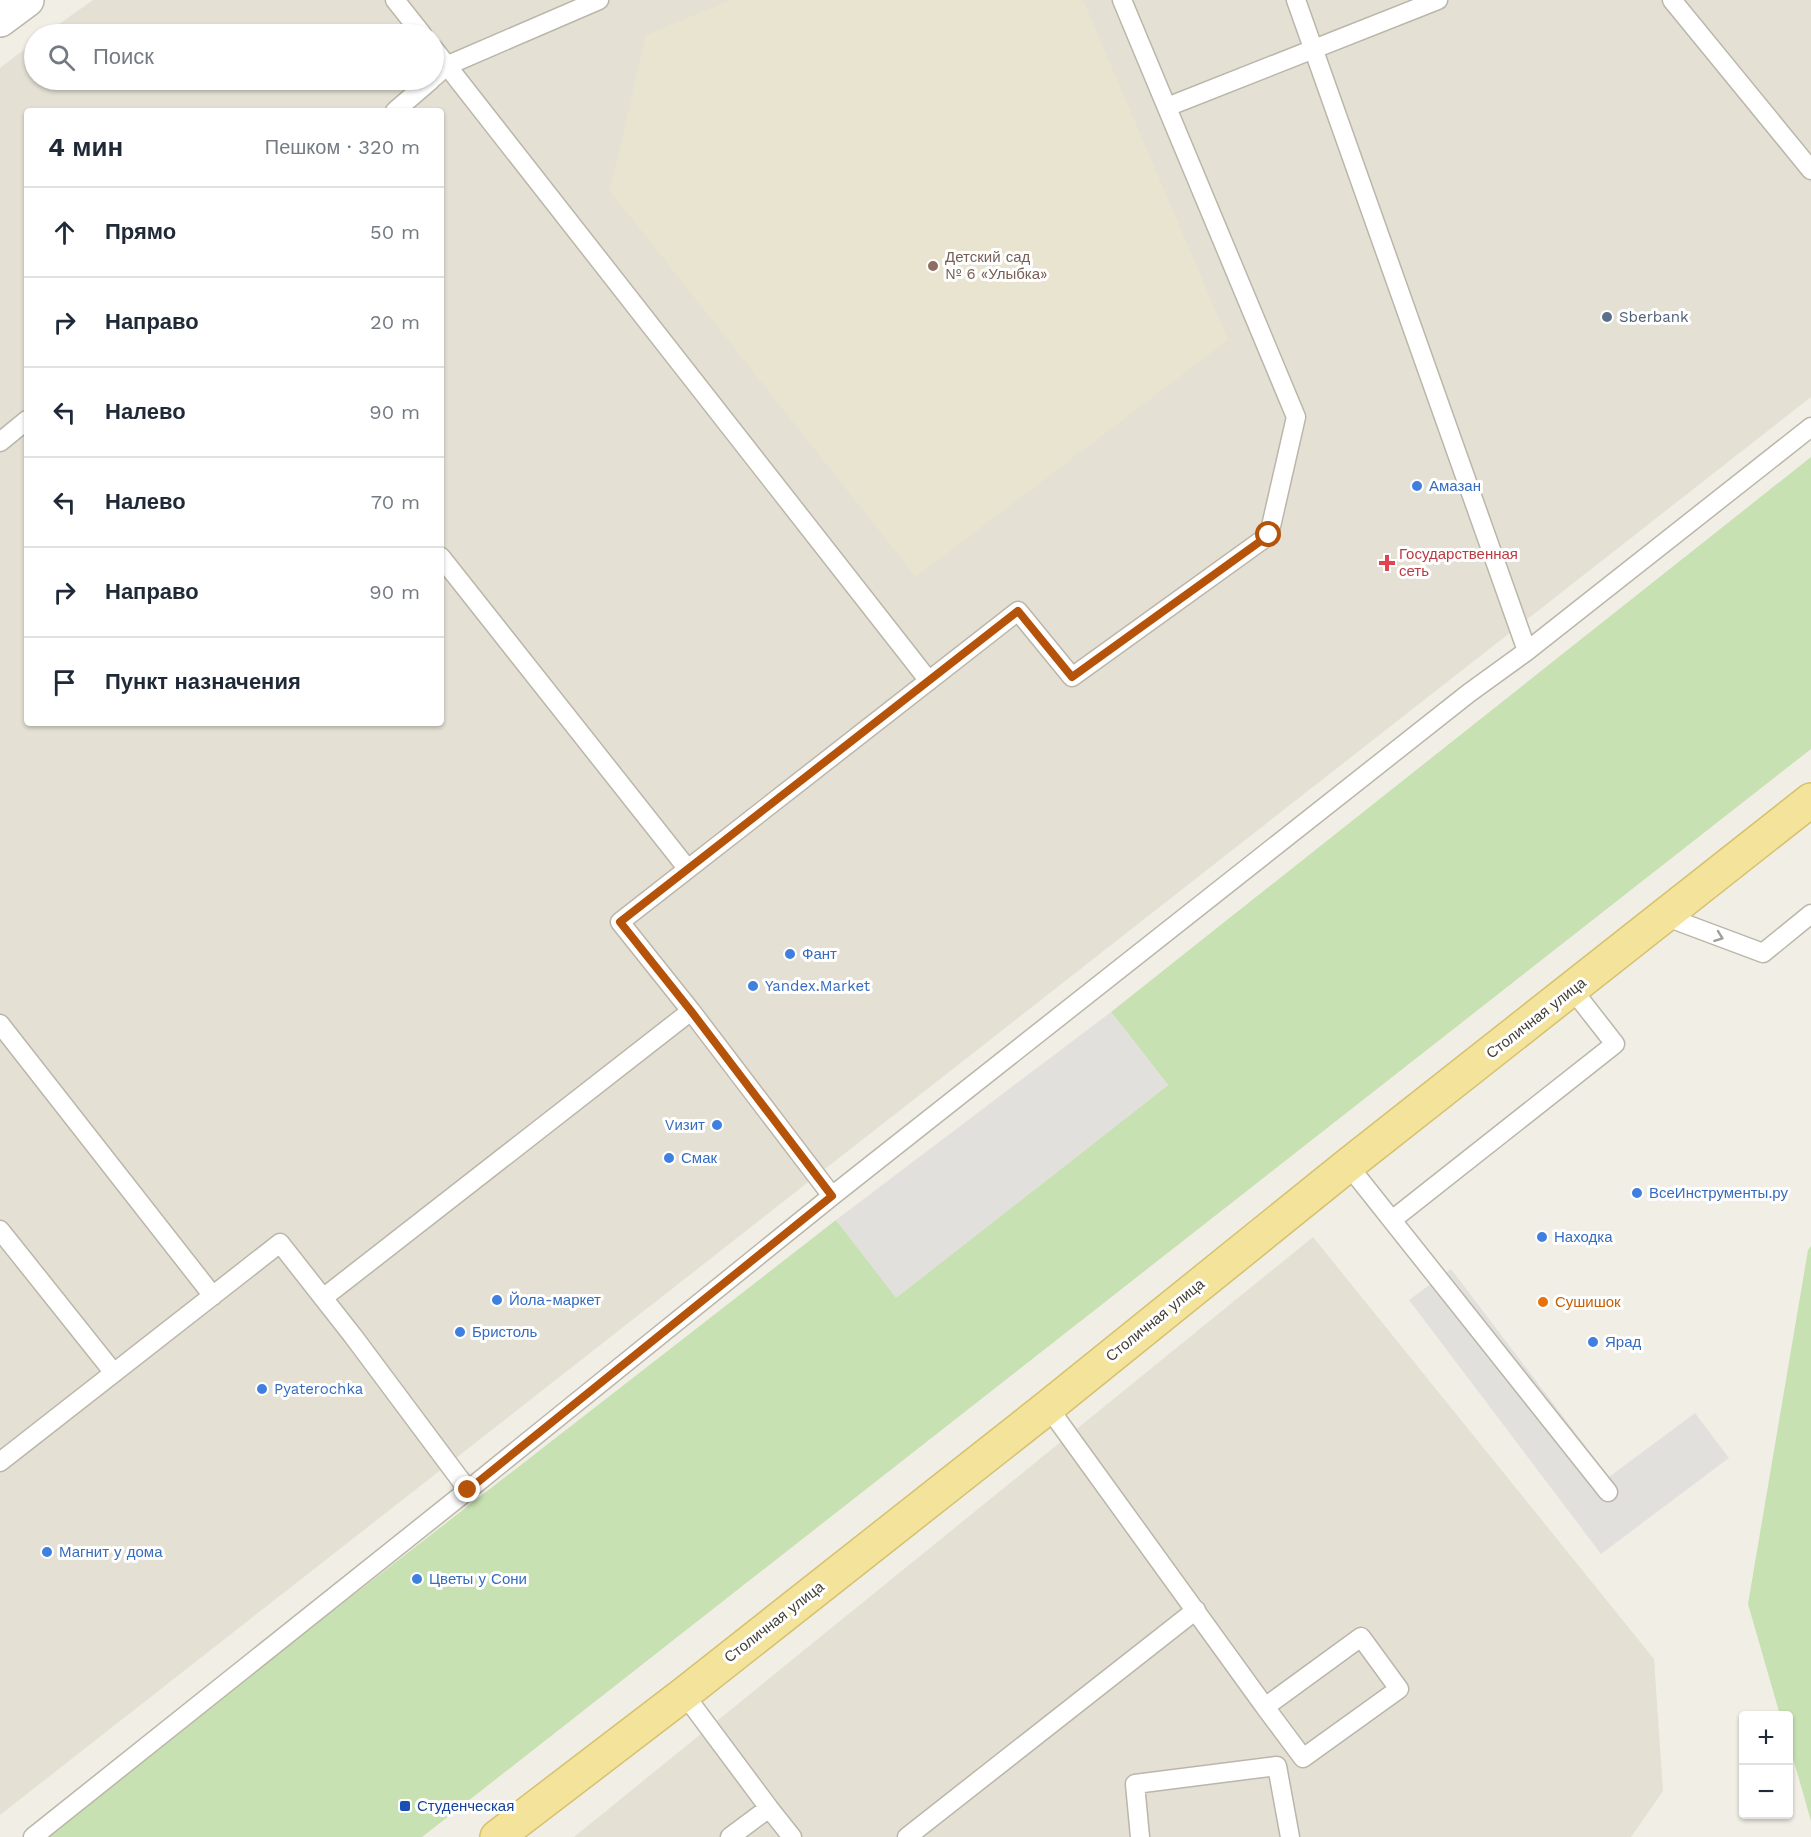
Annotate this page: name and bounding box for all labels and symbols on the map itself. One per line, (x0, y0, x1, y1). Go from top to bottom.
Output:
place label: Детский сад № 6 «Улыбка» (945, 248, 1047, 283)
marker: Детский сад № 6 «Улыбка» (926, 259, 940, 273)
place label: Sberbank (1619, 308, 1689, 326)
marker: Sberbank (1600, 310, 1614, 324)
place label: Амазан (1429, 477, 1481, 495)
marker: Амазан (1410, 479, 1424, 493)
route start (1255, 521, 1281, 547)
place label: Государственная сеть (1399, 545, 1518, 580)
marker: Государственная сеть (1380, 556, 1394, 570)
one-way arrow (1713, 929, 1724, 942)
place label: Фант (802, 945, 837, 963)
marker: Фант (783, 947, 797, 961)
street label: Столичная улица (1483, 973, 1590, 1063)
place label: Yandex.Market (765, 977, 871, 995)
marker: Yandex.Market (746, 979, 760, 993)
place label: Vизит (665, 1116, 705, 1134)
marker: Vизит (710, 1118, 724, 1132)
place label: Смак (681, 1149, 717, 1167)
marker: Смак (662, 1151, 676, 1165)
place label: ВсеИнструменты.ру (1649, 1184, 1789, 1202)
marker: ВсеИнструменты.ру (1630, 1186, 1644, 1200)
place label: Находка (1554, 1228, 1613, 1246)
marker: Находка (1535, 1230, 1549, 1244)
street label: Столичная улица (1102, 1274, 1208, 1365)
place label: Йола-маркет (509, 1291, 601, 1309)
marker: Йола-маркет (490, 1293, 504, 1307)
place label: Сушишок (1555, 1293, 1621, 1311)
marker: Сушишок (1536, 1295, 1550, 1309)
place label: Бристоль (472, 1323, 538, 1341)
marker: Бристоль (453, 1325, 467, 1339)
place label: Ярад (1605, 1333, 1642, 1351)
marker: Ярад (1586, 1335, 1600, 1349)
place label: Pyaterochka (274, 1380, 364, 1398)
marker: Pyaterochka (255, 1382, 269, 1396)
route end (454, 1476, 480, 1502)
place label: Магнит у дома (59, 1543, 163, 1561)
marker: Магнит у дома (40, 1545, 54, 1559)
place label: Цветы у Сони (429, 1570, 527, 1588)
marker: Цветы у Сони (410, 1572, 424, 1586)
street label: Столичная улица (721, 1577, 828, 1667)
place label: Студенческая (417, 1797, 514, 1815)
marker: Студенческая (398, 1799, 412, 1813)

